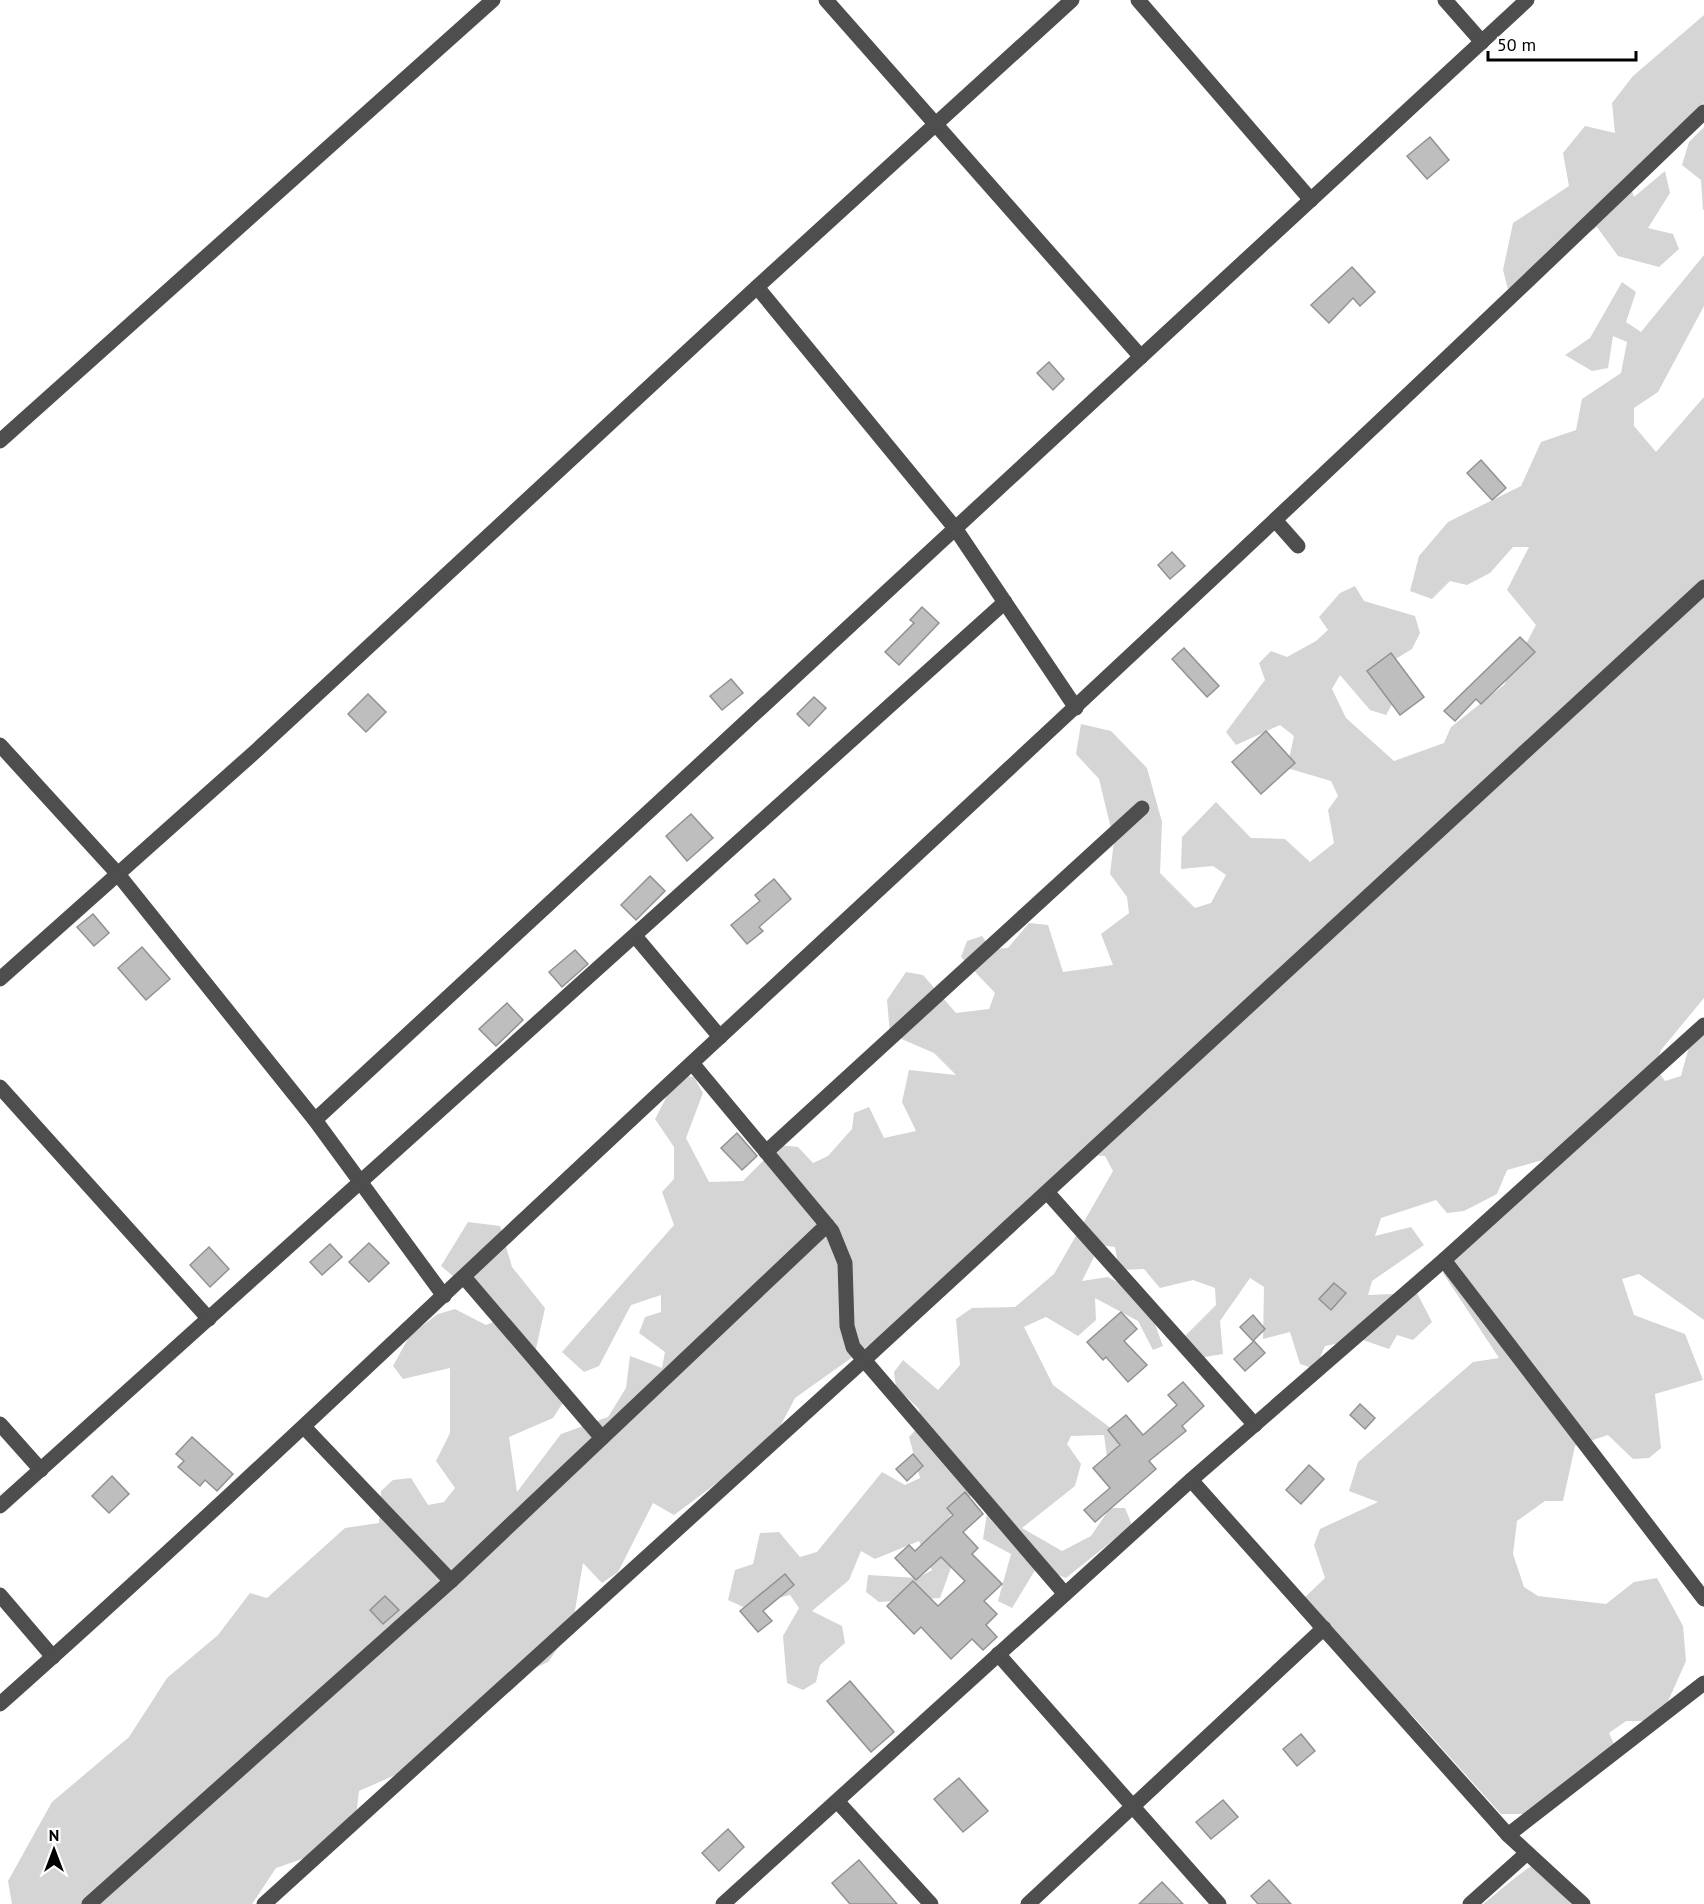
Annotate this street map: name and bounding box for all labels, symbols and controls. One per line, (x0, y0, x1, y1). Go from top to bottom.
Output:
scale bar (1488, 24, 1636, 62)
text: 50 m (1497, 33, 1536, 56)
north arrow (24, 1820, 84, 1880)
text: N (49, 1825, 59, 1845)

